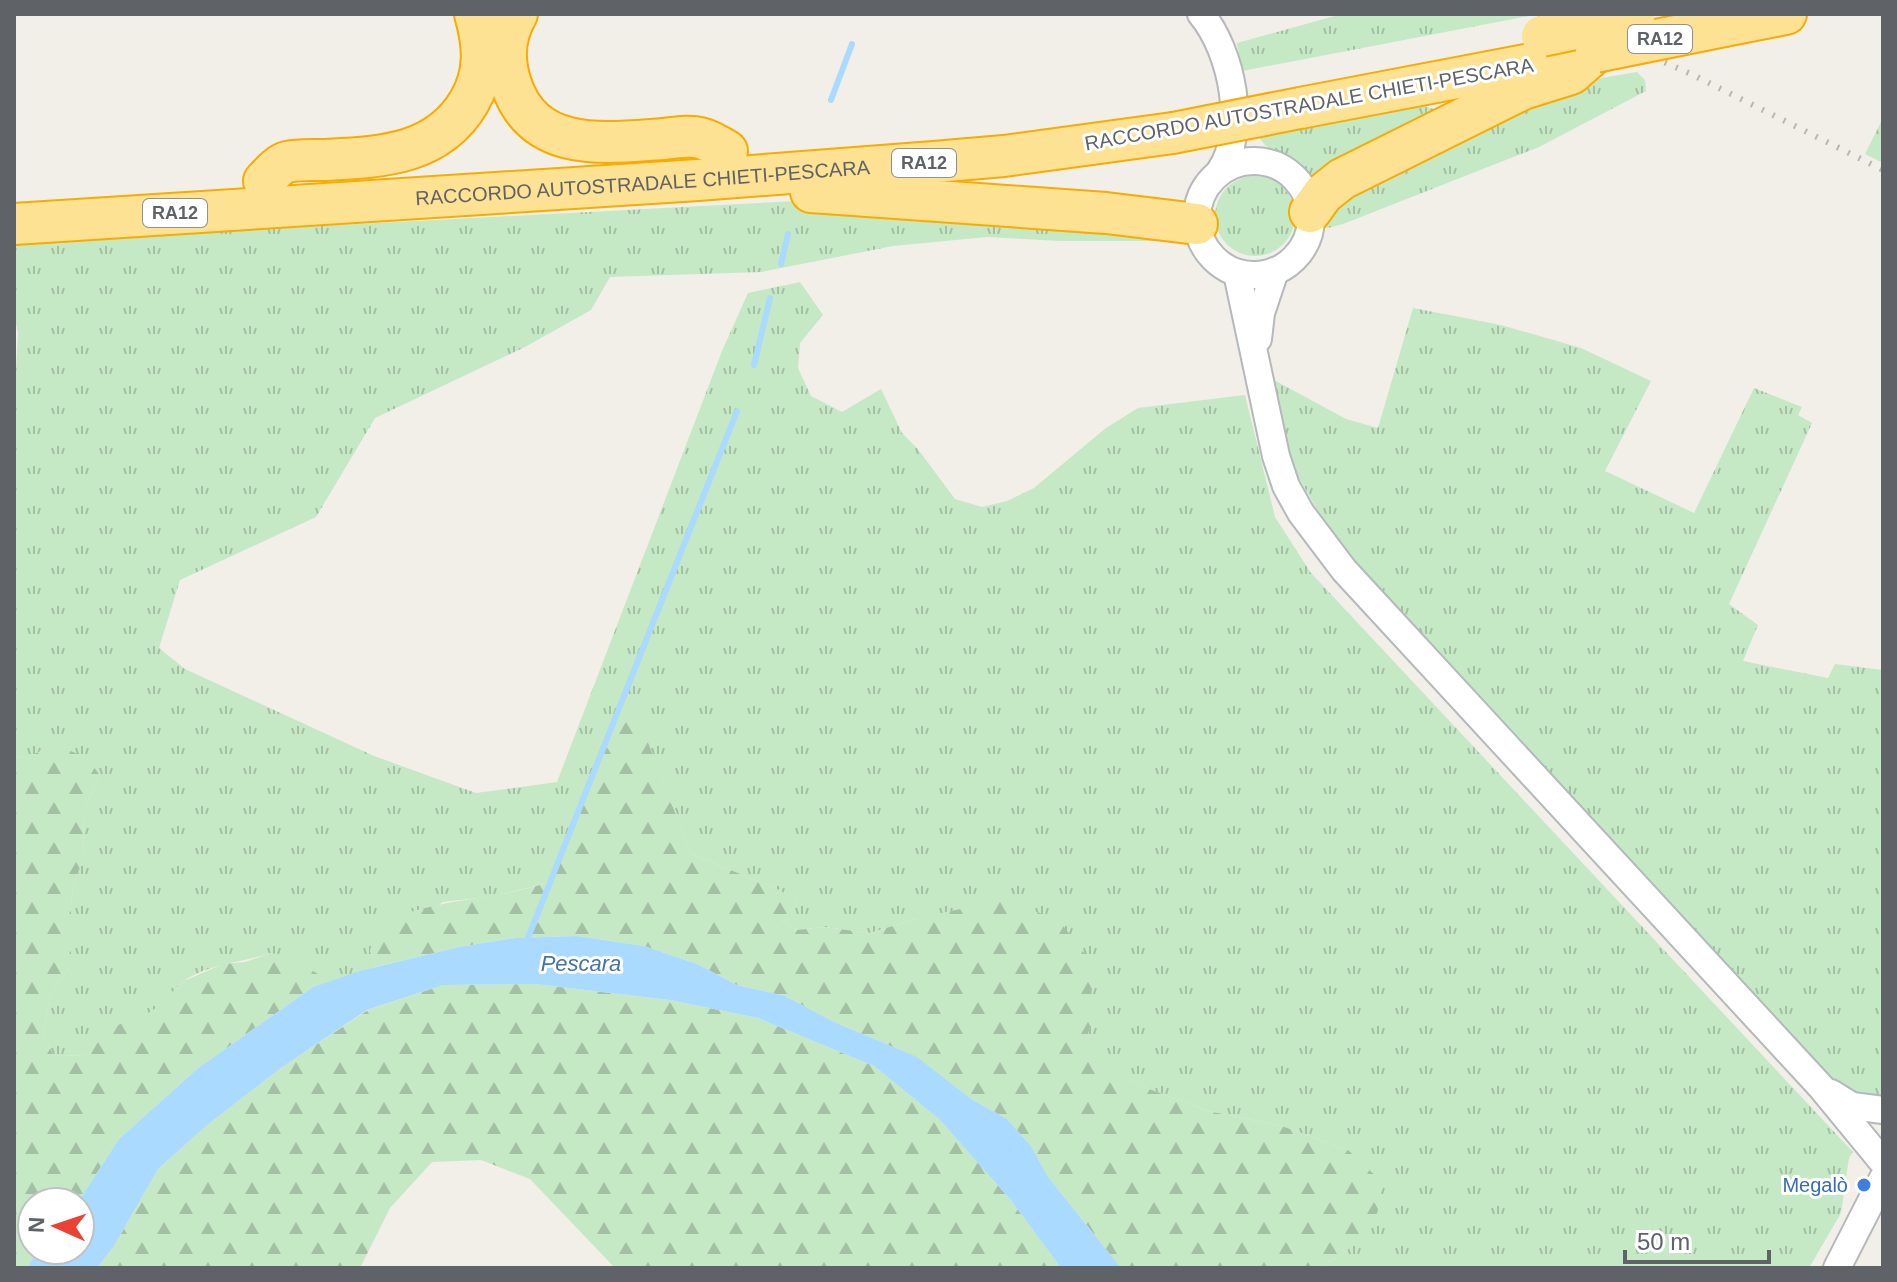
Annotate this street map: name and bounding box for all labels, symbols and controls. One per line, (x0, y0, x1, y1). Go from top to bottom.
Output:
road number: RA12 (1628, 25, 1692, 53)
street label: RACCORDO AUTOSTRADALE CHIETI-PESCARA (1083, 54, 1536, 154)
road number: RA12 (892, 149, 956, 177)
street label: RACCORDO AUTOSTRADALE CHIETI-PESCARA (415, 156, 871, 209)
road number: RA12 (143, 199, 207, 227)
water label: Pescara (541, 951, 621, 976)
place label: Megalò (1782, 1174, 1848, 1196)
marker: Megalò (1855, 1176, 1873, 1194)
north arrow (16, 1186, 96, 1266)
scale bar (1625, 1214, 1769, 1264)
text: N (24, 1216, 49, 1234)
text: 50 m (1637, 1228, 1690, 1255)

